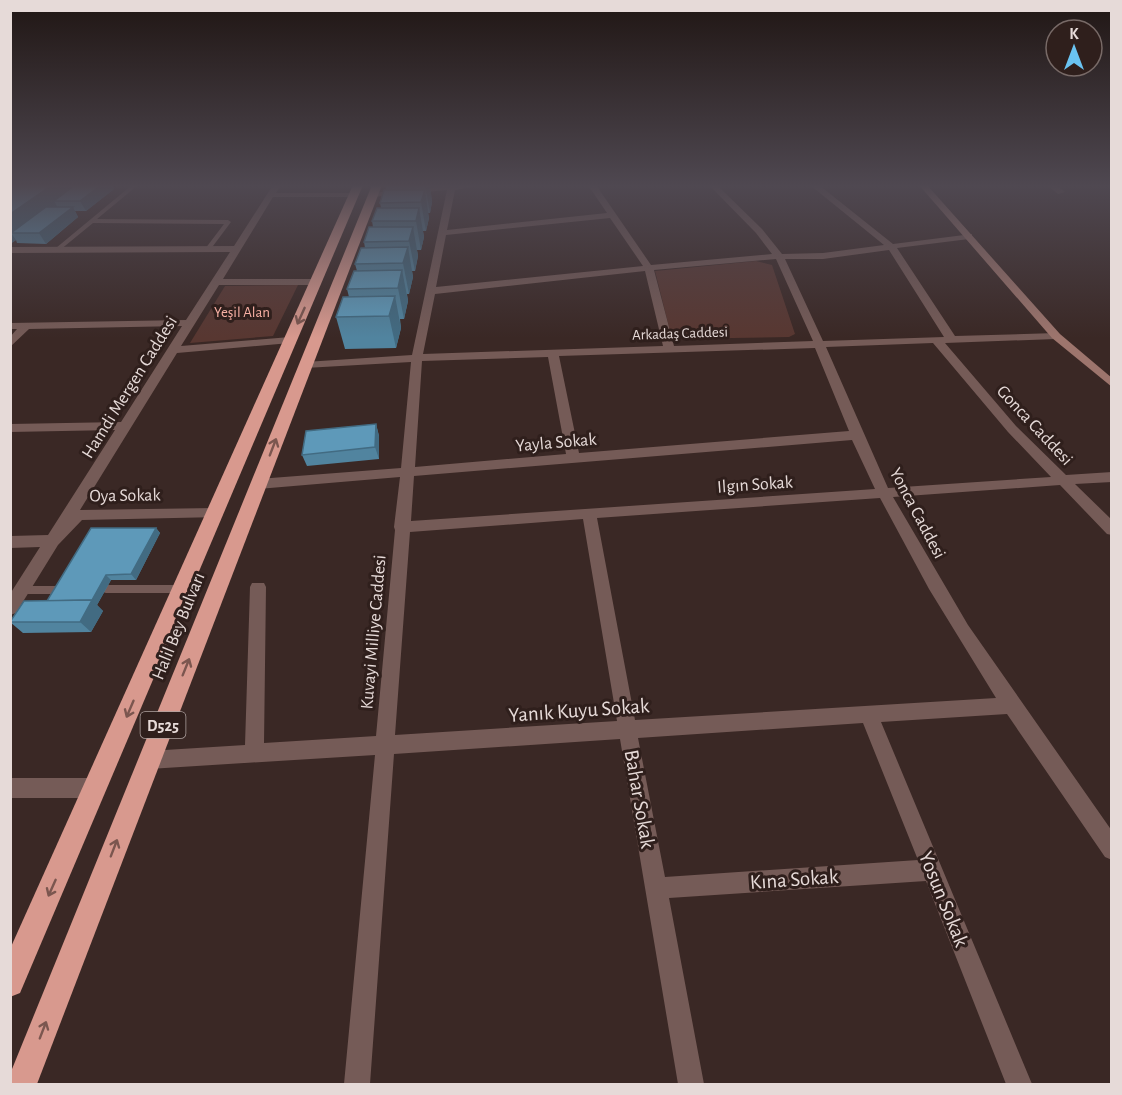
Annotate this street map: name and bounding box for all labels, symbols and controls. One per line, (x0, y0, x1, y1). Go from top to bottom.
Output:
north arrow (1044, 18, 1104, 78)
text: K (1069, 26, 1079, 42)
park label: Yeşil Alan (214, 305, 270, 320)
one-way arrow (294, 306, 306, 324)
street label: Hamdi Mergen Caddesi (79, 313, 181, 462)
street label: Arkadaş Caddesi (632, 324, 728, 343)
street label: Gonca Caddesi (993, 382, 1076, 469)
street label: Yayla Sokak (515, 430, 598, 456)
one-way arrow (268, 438, 279, 456)
street label: Yonca Caddesi (886, 465, 949, 562)
street label: Ilgın Sokak (717, 473, 794, 497)
street label: Oya Sokak (89, 486, 162, 506)
street label: Kuvayi Milliye Caddesi (358, 554, 390, 710)
street label: Halil Bey Bulvarı (149, 570, 209, 683)
one-way arrow (181, 658, 192, 677)
street label: Yanık Kuyu Sokak (508, 695, 651, 726)
one-way arrow (123, 700, 135, 718)
road number: D525 (140, 712, 186, 738)
street label: Bahar Sokak (620, 748, 659, 850)
one-way arrow (109, 839, 120, 858)
street label: Yosun Sokak (915, 848, 972, 950)
street label: Kına Sokak (749, 866, 839, 893)
one-way arrow (46, 879, 57, 897)
one-way arrow (39, 1021, 50, 1040)

